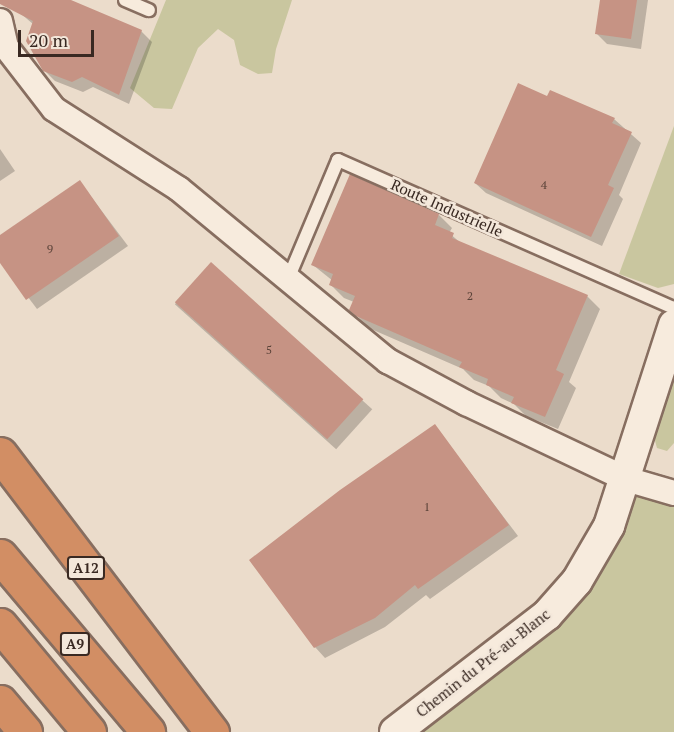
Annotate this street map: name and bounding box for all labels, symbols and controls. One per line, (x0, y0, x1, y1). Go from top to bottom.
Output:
scale bar (21, 18, 98, 56)
text: 20 m (29, 28, 68, 52)
street label: Route Industrielle (388, 175, 506, 241)
house number: 4 (541, 178, 547, 192)
house number: 9 (47, 242, 53, 256)
house number: 2 (467, 289, 473, 303)
house number: 5 (266, 343, 272, 357)
house number: 1 (424, 500, 430, 514)
road number: A12 (66, 557, 106, 579)
street label: Chemin du Pré-au-Blanc (412, 605, 554, 721)
road number: A9 (58, 633, 92, 655)

